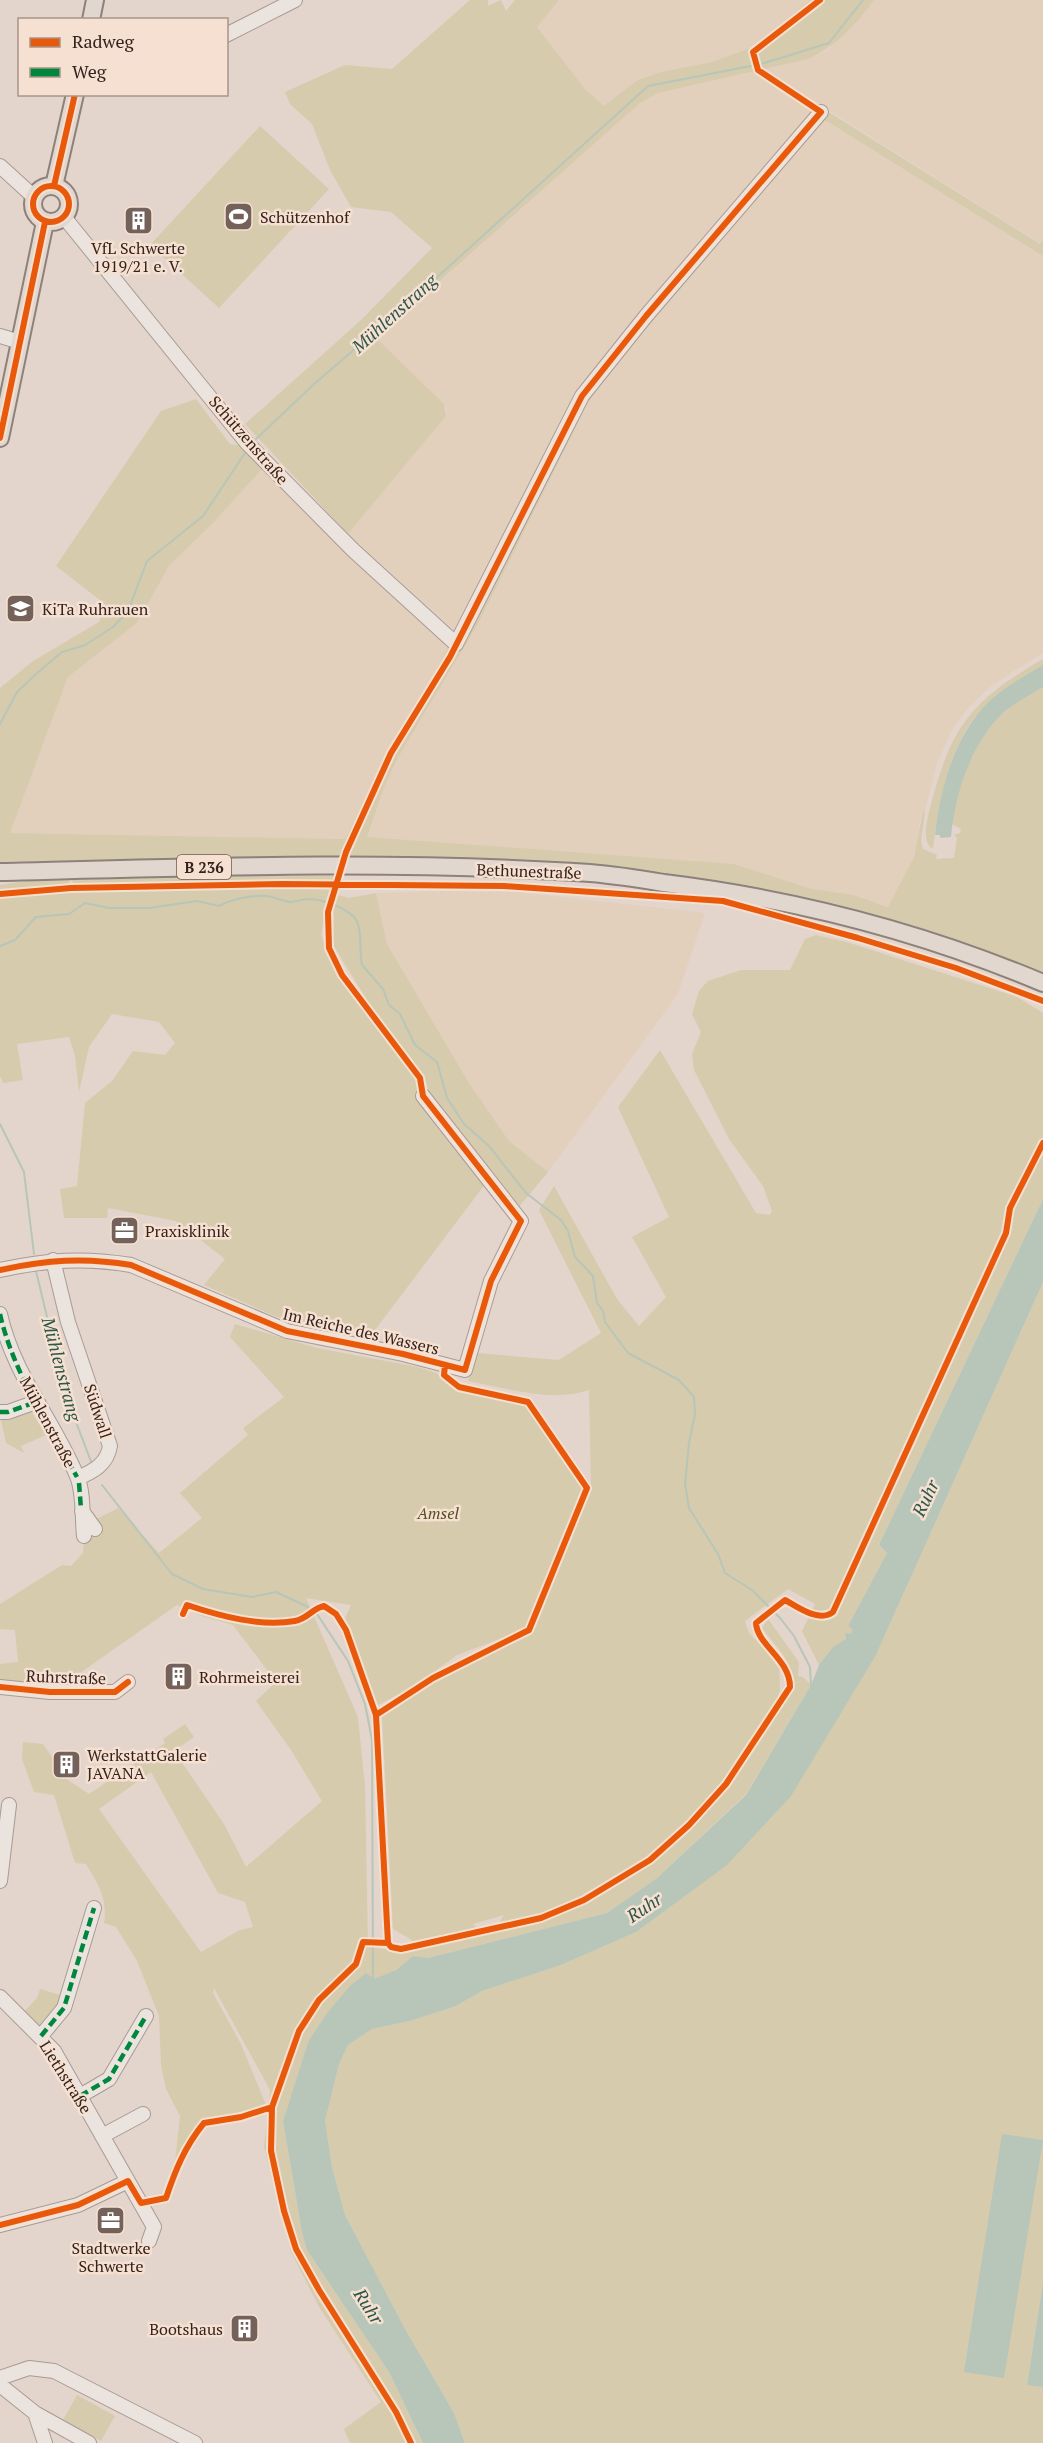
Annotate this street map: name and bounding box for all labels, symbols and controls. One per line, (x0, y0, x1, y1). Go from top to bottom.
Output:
legend (18, 18, 228, 96)
text: Radweg (72, 29, 134, 53)
text: Weg (72, 59, 107, 83)
sports icon: Schützenhof (223, 201, 255, 233)
building icon: VfL Schwerte 1919/21 e. V. (122, 204, 154, 236)
place label: Schützenhof (260, 206, 351, 228)
place label: VfL Schwerte 1919/21 e. V. (91, 237, 185, 277)
water label: Mühlenstrang (345, 268, 443, 358)
street label: Schützenstraße (204, 391, 294, 489)
school or university icon: KiTa Ruhrauen (5, 593, 37, 625)
place label: KiTa Ruhrauen (42, 598, 149, 620)
road number: B 236 (177, 855, 231, 879)
street label: Bethunestraße (476, 858, 582, 884)
office icon: Praxisklinik (108, 1215, 140, 1247)
place label: Praxisklinik (145, 1220, 230, 1242)
street label: Im Reiche des Wassers (281, 1302, 441, 1360)
water label: Mühlenstrang (36, 1313, 88, 1425)
street label: Mühlenstraße (15, 1373, 81, 1471)
street label: Südwall (79, 1381, 117, 1441)
water label: Ruhr (906, 1475, 944, 1521)
park label: Amsel (416, 1502, 459, 1524)
building icon: Rohrmeisterei (162, 1661, 194, 1693)
street label: Ruhrstraße (26, 1665, 106, 1689)
place label: Rohrmeisterei (199, 1666, 300, 1688)
place label: WerkstattGalerie JAVANA (87, 1744, 207, 1784)
building icon: WerkstattGalerie JAVANA (50, 1748, 82, 1780)
water label: Ruhr (621, 1886, 667, 1928)
street label: Liethstraße (35, 2036, 97, 2118)
office icon: Stadtwerke Schwerte (95, 2204, 127, 2236)
place label: Stadtwerke Schwerte (71, 2237, 151, 2277)
water label: Ruhr (348, 2283, 390, 2329)
building icon: Bootshaus (228, 2313, 260, 2345)
place label: Bootshaus (149, 2318, 223, 2340)

